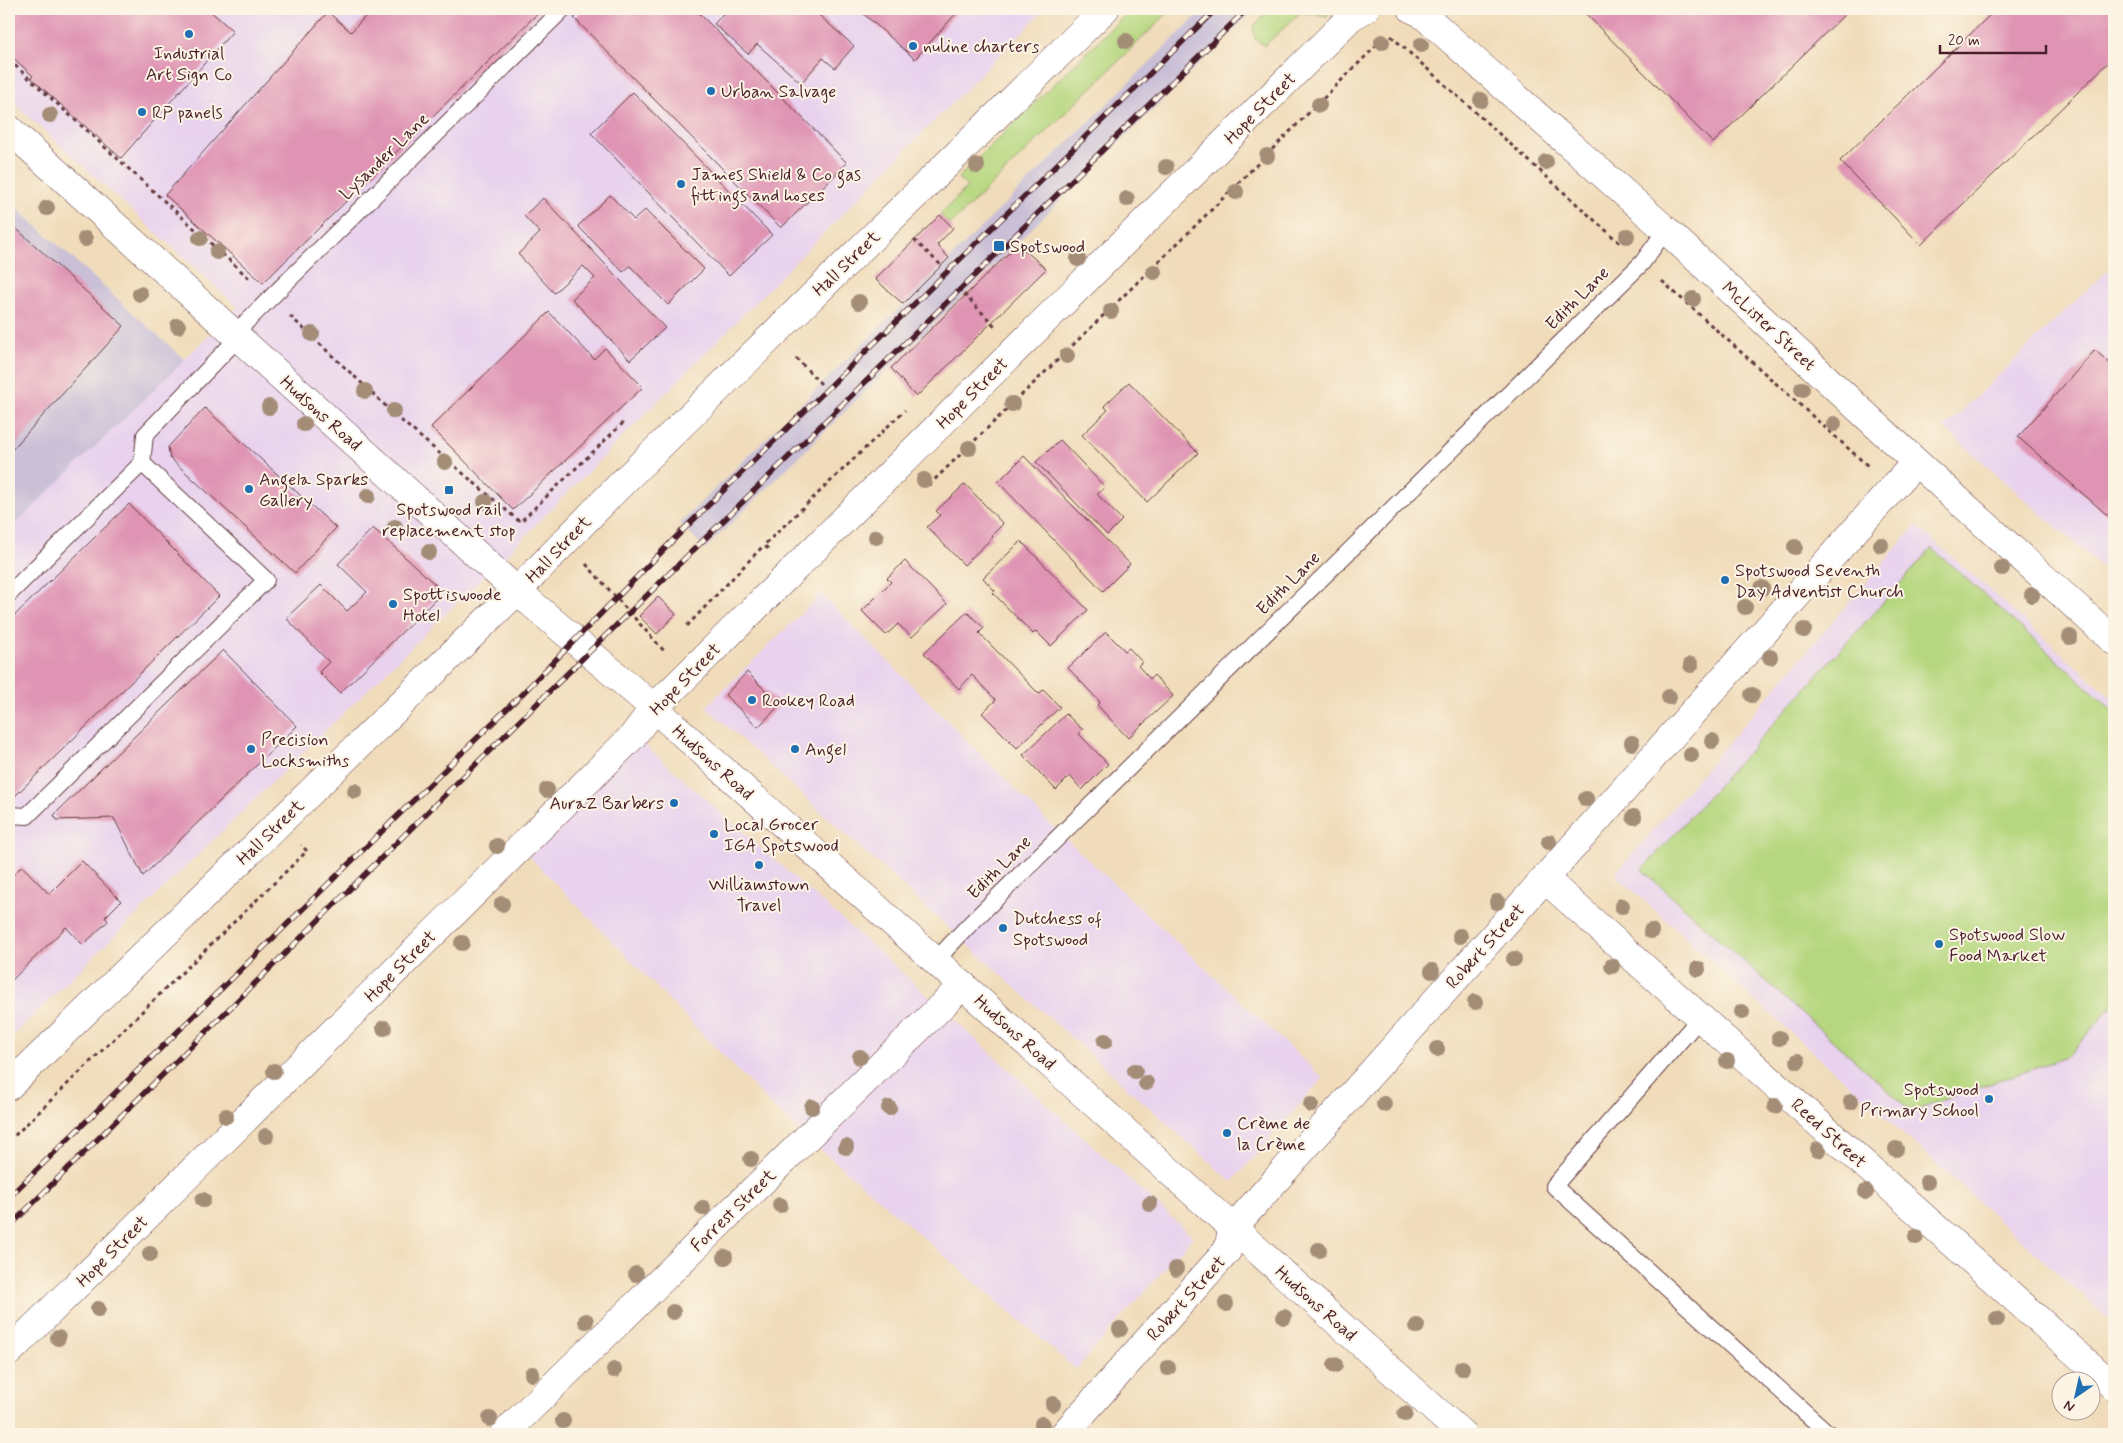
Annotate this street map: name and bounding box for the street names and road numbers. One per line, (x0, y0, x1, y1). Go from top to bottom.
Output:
street label: Hope Street (1219, 67, 1302, 150)
street label: Lysander Lane (335, 108, 435, 206)
street label: Hall Street (808, 225, 886, 302)
street label: Edith Lane (1540, 261, 1615, 336)
street label: McLister Street (1716, 277, 1821, 377)
street label: Hope Street (931, 352, 1014, 435)
street label: Hudsons Road (274, 371, 366, 457)
street label: Hall Street (520, 510, 597, 589)
street label: Edith Lane (1251, 546, 1326, 621)
street label: Hope Street (645, 638, 727, 721)
street label: Hudsons Road (666, 720, 758, 806)
street label: Hall Street (232, 794, 310, 871)
street label: Edith Lane (962, 830, 1037, 905)
street label: Robert Street (1441, 899, 1531, 995)
street label: Hope Street (359, 925, 442, 1008)
street label: Hudsons Road (968, 990, 1060, 1076)
street label: Reed Street (1785, 1093, 1871, 1174)
street label: Forrest Street (686, 1164, 782, 1258)
street label: Hope Street (71, 1210, 154, 1293)
street label: Robert Street (1142, 1251, 1232, 1347)
street label: Hudsons Road (1269, 1261, 1361, 1347)

